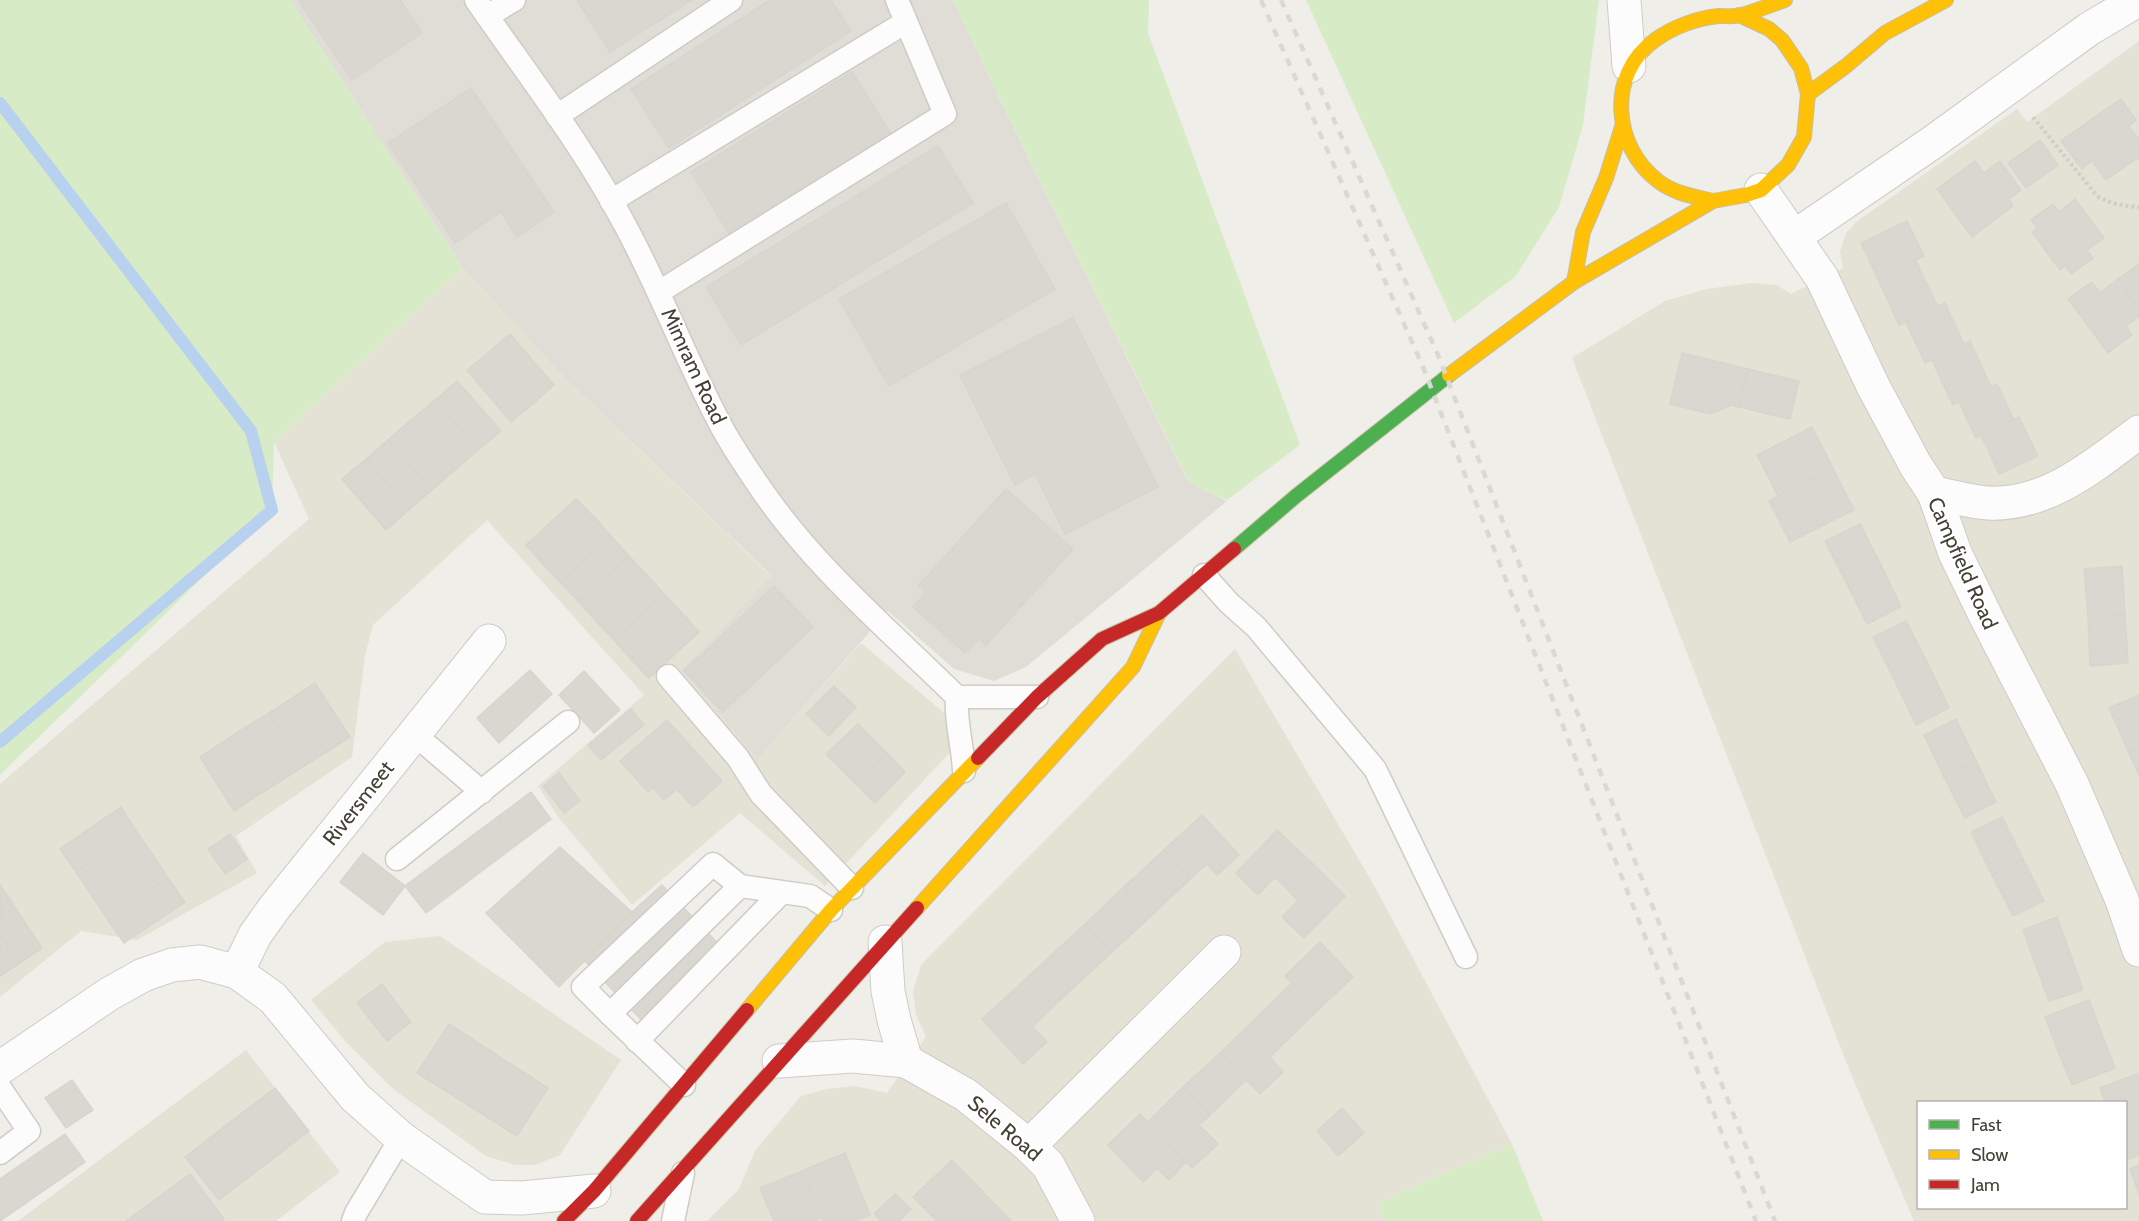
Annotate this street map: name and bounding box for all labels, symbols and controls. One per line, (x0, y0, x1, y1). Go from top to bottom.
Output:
street label: Mimram Road (656, 304, 732, 428)
street label: Campfield Road (1923, 493, 2003, 633)
street label: Riversmeet (317, 756, 399, 850)
street label: Sele Road (963, 1090, 1047, 1166)
legend (1917, 1101, 2127, 1209)
text: Fast (1971, 1114, 2002, 1136)
text: Slow (1971, 1144, 2008, 1166)
text: Jam (1970, 1174, 2000, 1196)

